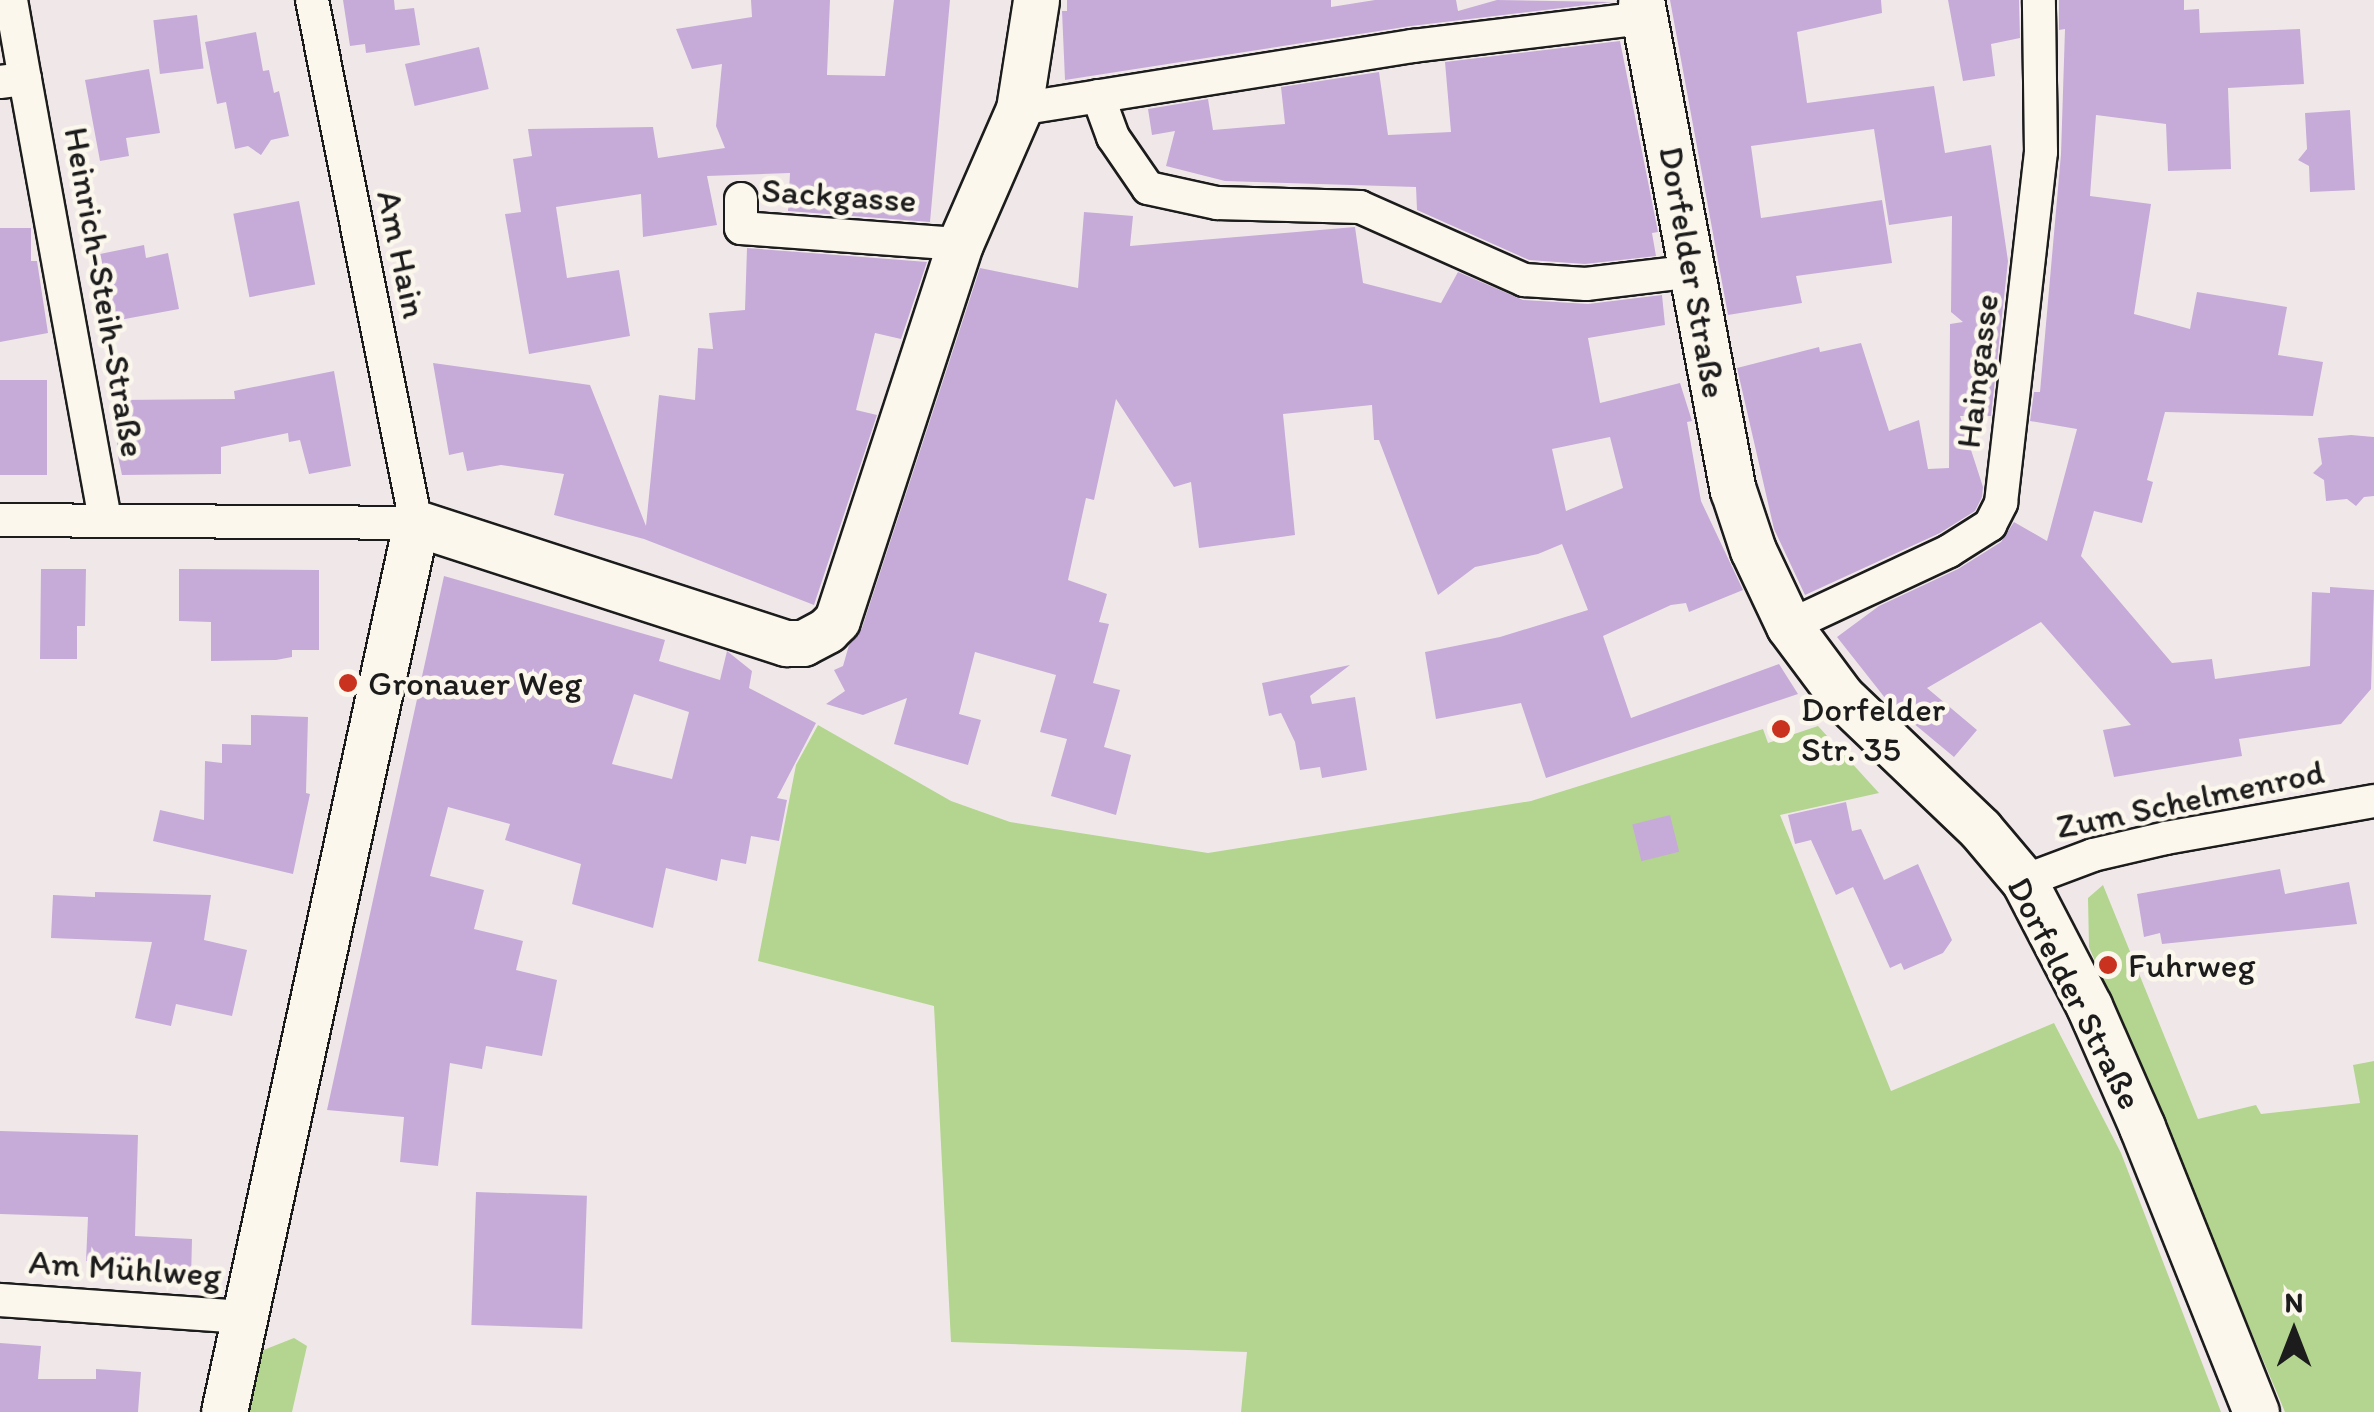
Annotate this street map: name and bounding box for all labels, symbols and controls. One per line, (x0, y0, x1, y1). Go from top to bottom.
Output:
street label: Heinrich-Steih-Straße (55, 124, 155, 460)
street label: Dorfelder Straße (1650, 143, 1736, 401)
street label: Sackgasse (760, 169, 918, 221)
street label: Am Hain (368, 186, 436, 322)
street label: Haingasse (1947, 291, 2007, 451)
place label: Gronauer Weg (368, 662, 581, 704)
marker: Gronauer Weg (337, 672, 359, 694)
place label: Dorfelder Str. 35 (1801, 688, 1945, 770)
marker: Dorfelder Str. 35 (1770, 718, 1792, 740)
street label: Zum Schelmenrod (2052, 750, 2328, 848)
street label: Dorfelder Straße (1999, 870, 2151, 1116)
place label: Fuhrweg (2128, 944, 2255, 986)
marker: Fuhrweg (2097, 954, 2119, 976)
street label: Am Mühlweg (27, 1240, 223, 1296)
north arrow (2244, 1282, 2344, 1382)
text: N (2285, 1285, 2303, 1319)

